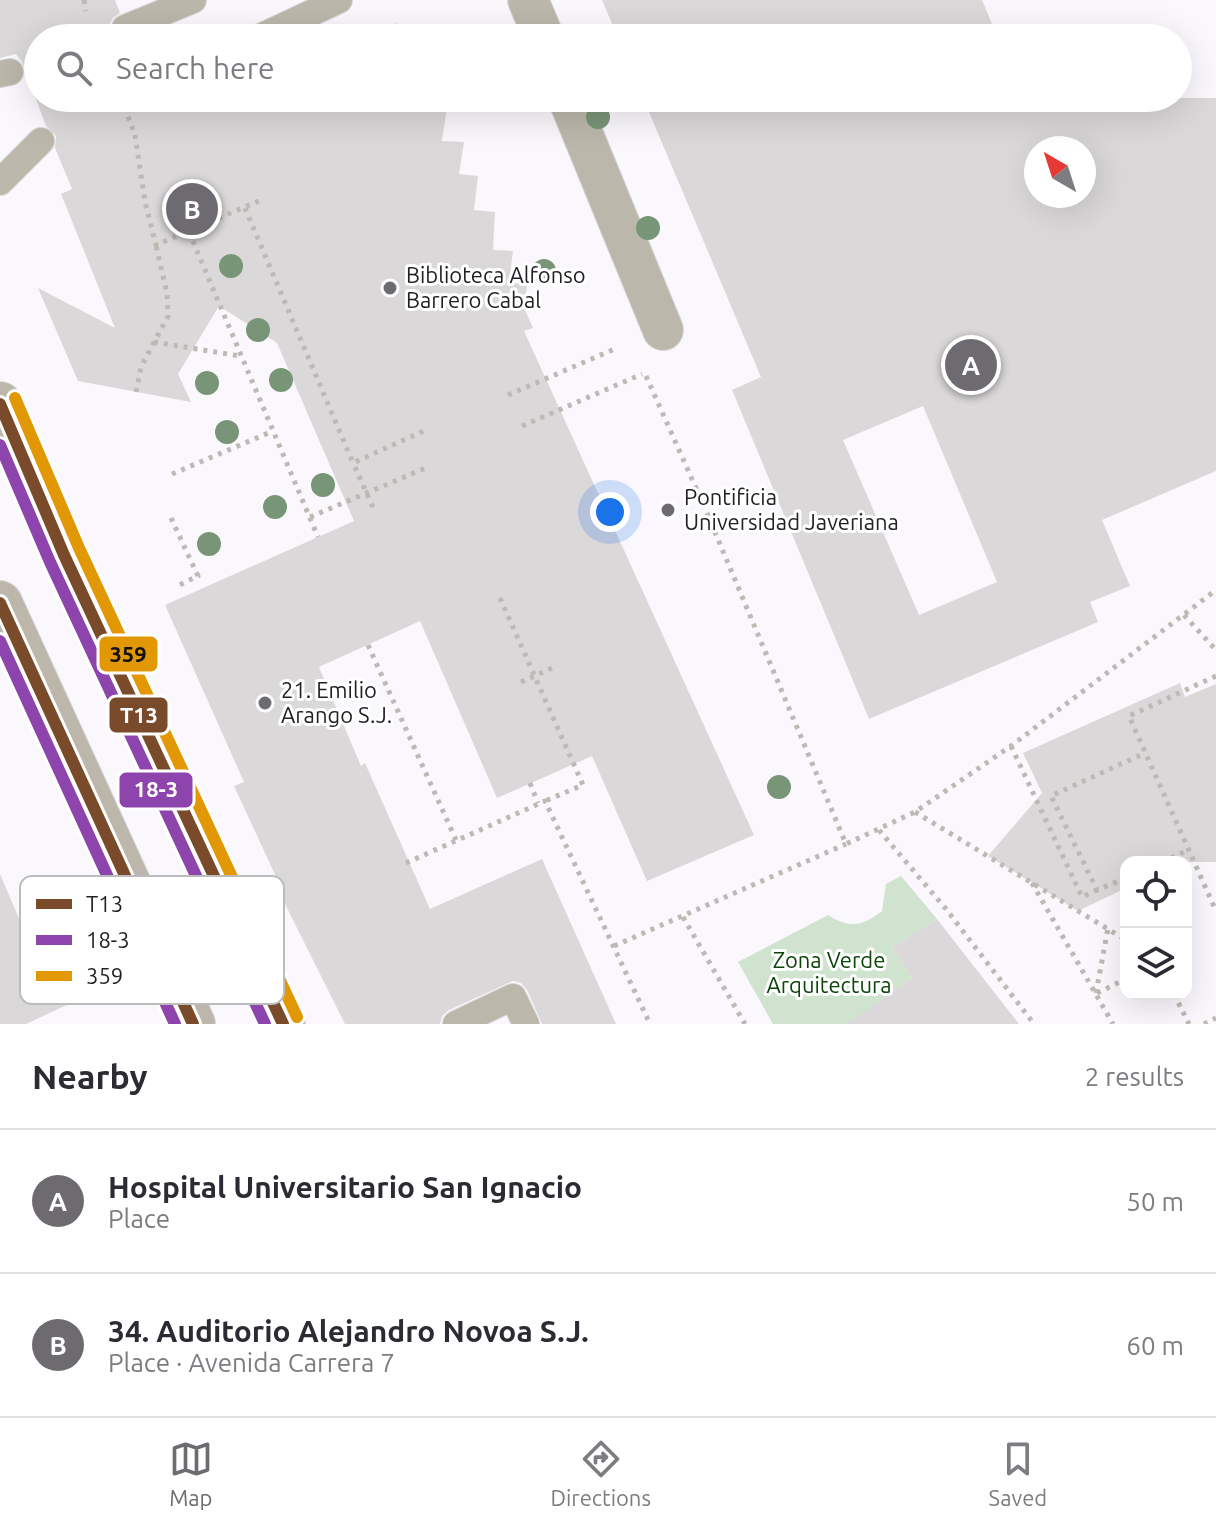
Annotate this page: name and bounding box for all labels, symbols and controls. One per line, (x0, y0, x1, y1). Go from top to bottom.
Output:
search box (24, 24, 1192, 112)
icon: search (52, 46, 96, 90)
text: Search here (116, 51, 275, 85)
north arrow (1024, 136, 1096, 208)
pin: B (166, 179, 218, 239)
place label: Biblioteca Alfonso Barrero Cabal (406, 262, 586, 312)
marker: Biblioteca Alfonso Barrero Cabal (381, 279, 399, 297)
pin: A (945, 335, 997, 395)
place label: Pontificia Universidad Javeriana (684, 484, 899, 534)
your location (590, 492, 630, 532)
marker: Pontificia Universidad Javeriana (659, 501, 677, 519)
line badge: 359 (98, 635, 159, 673)
text: 359 (109, 641, 147, 666)
place label: 21. Emilio Arango S.J. (281, 677, 392, 727)
marker: 21. Emilio Arango S.J. (256, 694, 274, 712)
line badge: T13 (108, 696, 169, 734)
text: T13 (120, 702, 158, 727)
line badge: 18-3 (118, 771, 194, 809)
text: 18-3 (134, 776, 178, 801)
map controls (1120, 856, 1192, 1000)
button: locate (1120, 856, 1192, 928)
legend (20, 876, 284, 1004)
text: T13 (86, 891, 123, 916)
text: 18-3 (86, 927, 130, 952)
button: layers (1120, 928, 1192, 1000)
park label: Zona Verde Arquitectura (766, 947, 892, 997)
text: 359 (86, 963, 123, 988)
text: Nearby (32, 1057, 147, 1095)
text: 2 results (1085, 1062, 1184, 1091)
text: Hospital Universitario San Ignacio (108, 1170, 582, 1204)
text: A (49, 1187, 67, 1216)
text: 50 m (1126, 1187, 1184, 1216)
text: Place (108, 1204, 170, 1233)
text: 34. Auditorio Alejandro Novoa S.J. (108, 1314, 589, 1348)
text: B (49, 1331, 67, 1360)
text: 60 m (1126, 1331, 1184, 1360)
text: Place · Avenida Carrera 7 (108, 1348, 395, 1377)
tab: Map (169, 1437, 213, 1510)
tab: Directions (550, 1437, 651, 1510)
tab: Saved (989, 1437, 1047, 1510)

